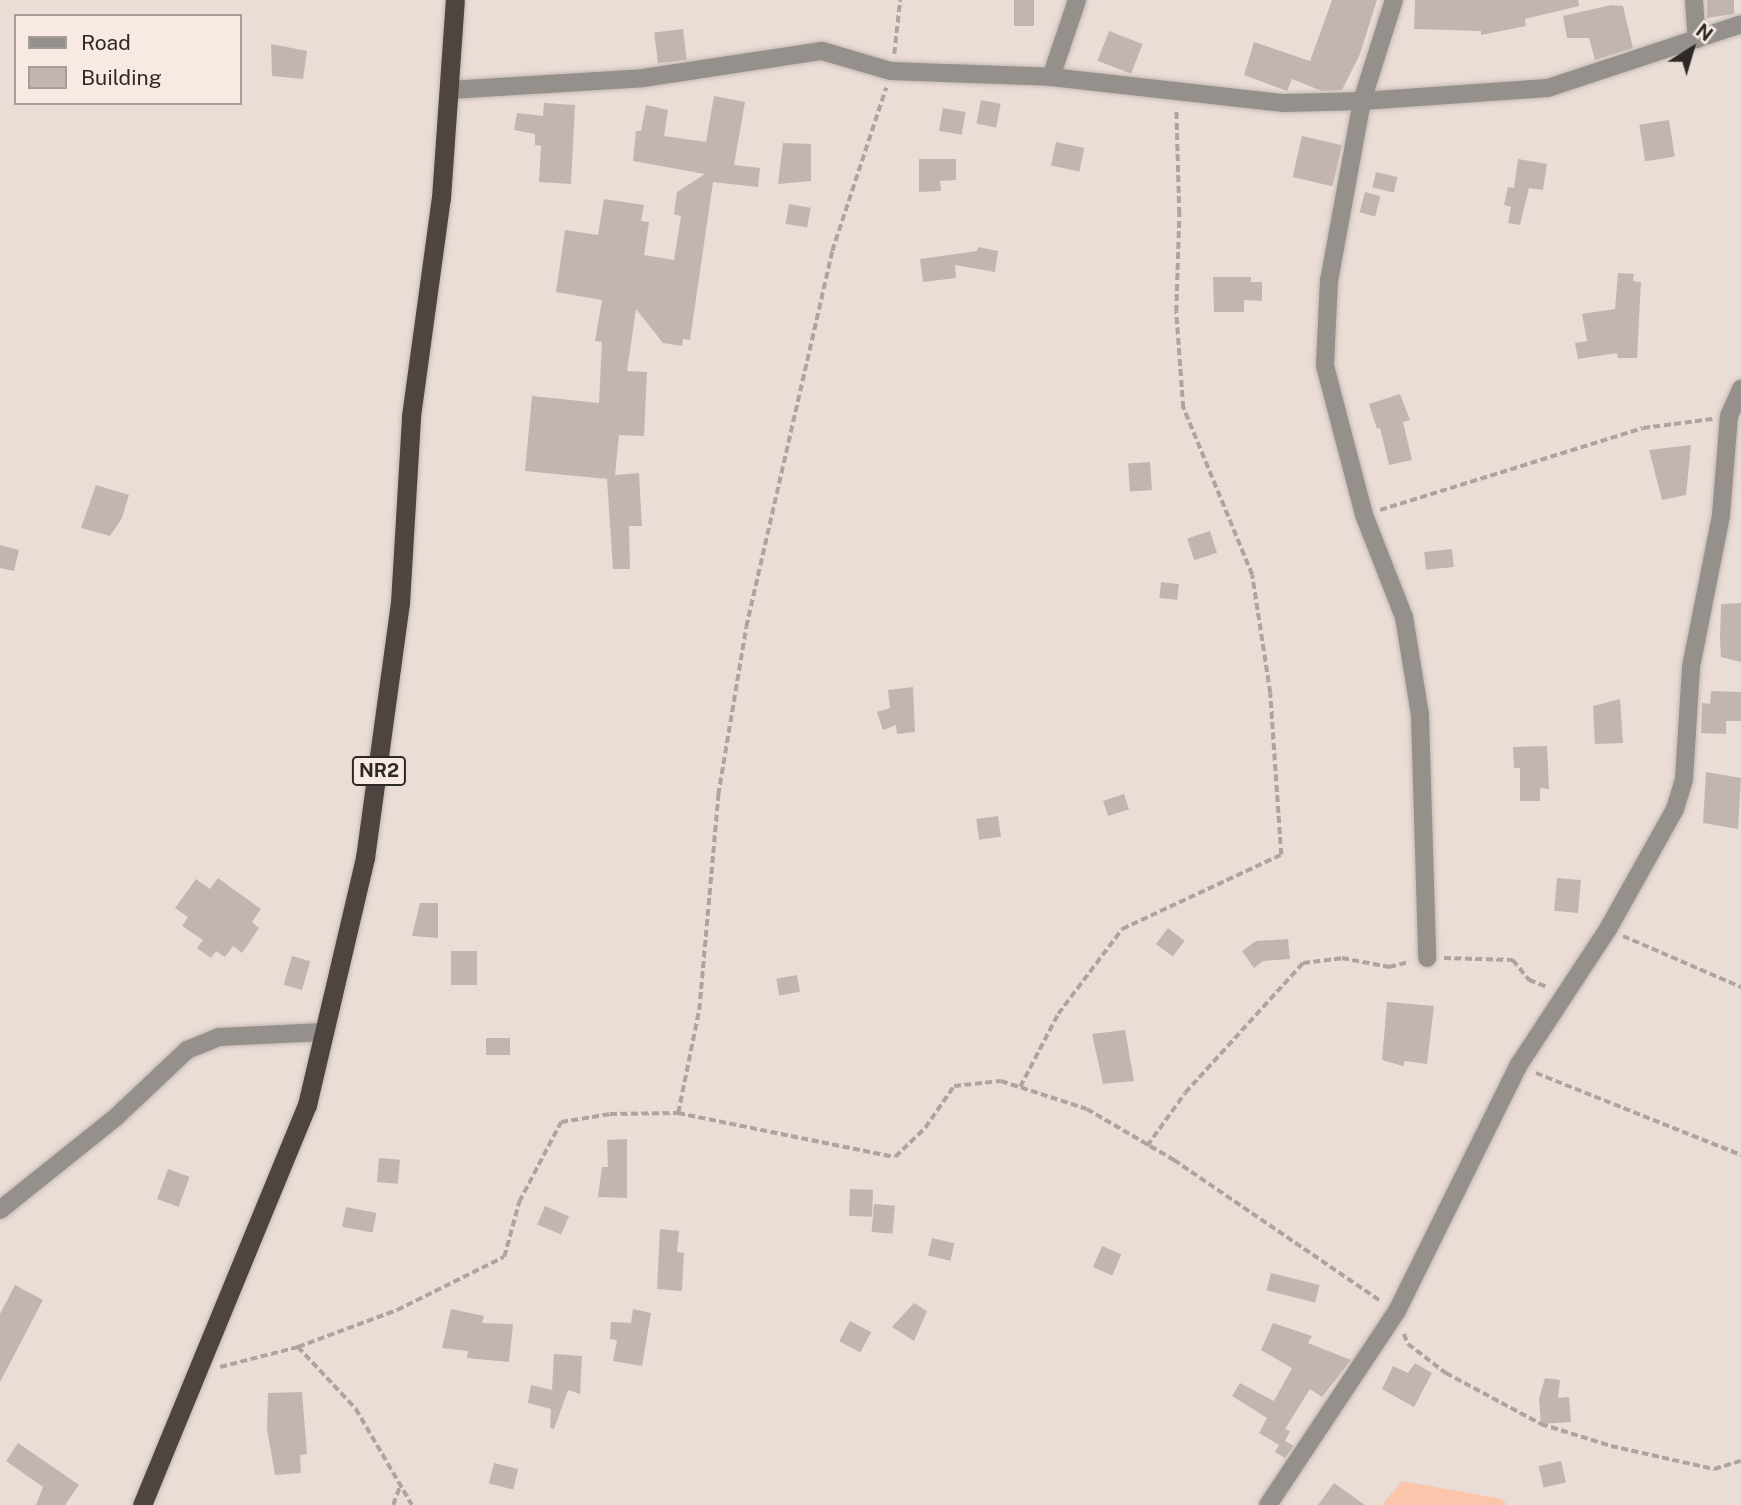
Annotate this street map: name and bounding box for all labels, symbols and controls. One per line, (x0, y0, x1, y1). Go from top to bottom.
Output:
legend (14, 14, 242, 105)
north arrow (1657, 14, 1727, 84)
text: N (1692, 19, 1717, 45)
text: Road (81, 30, 131, 55)
text: Building (81, 65, 162, 90)
road number: NR2 (351, 756, 407, 786)

